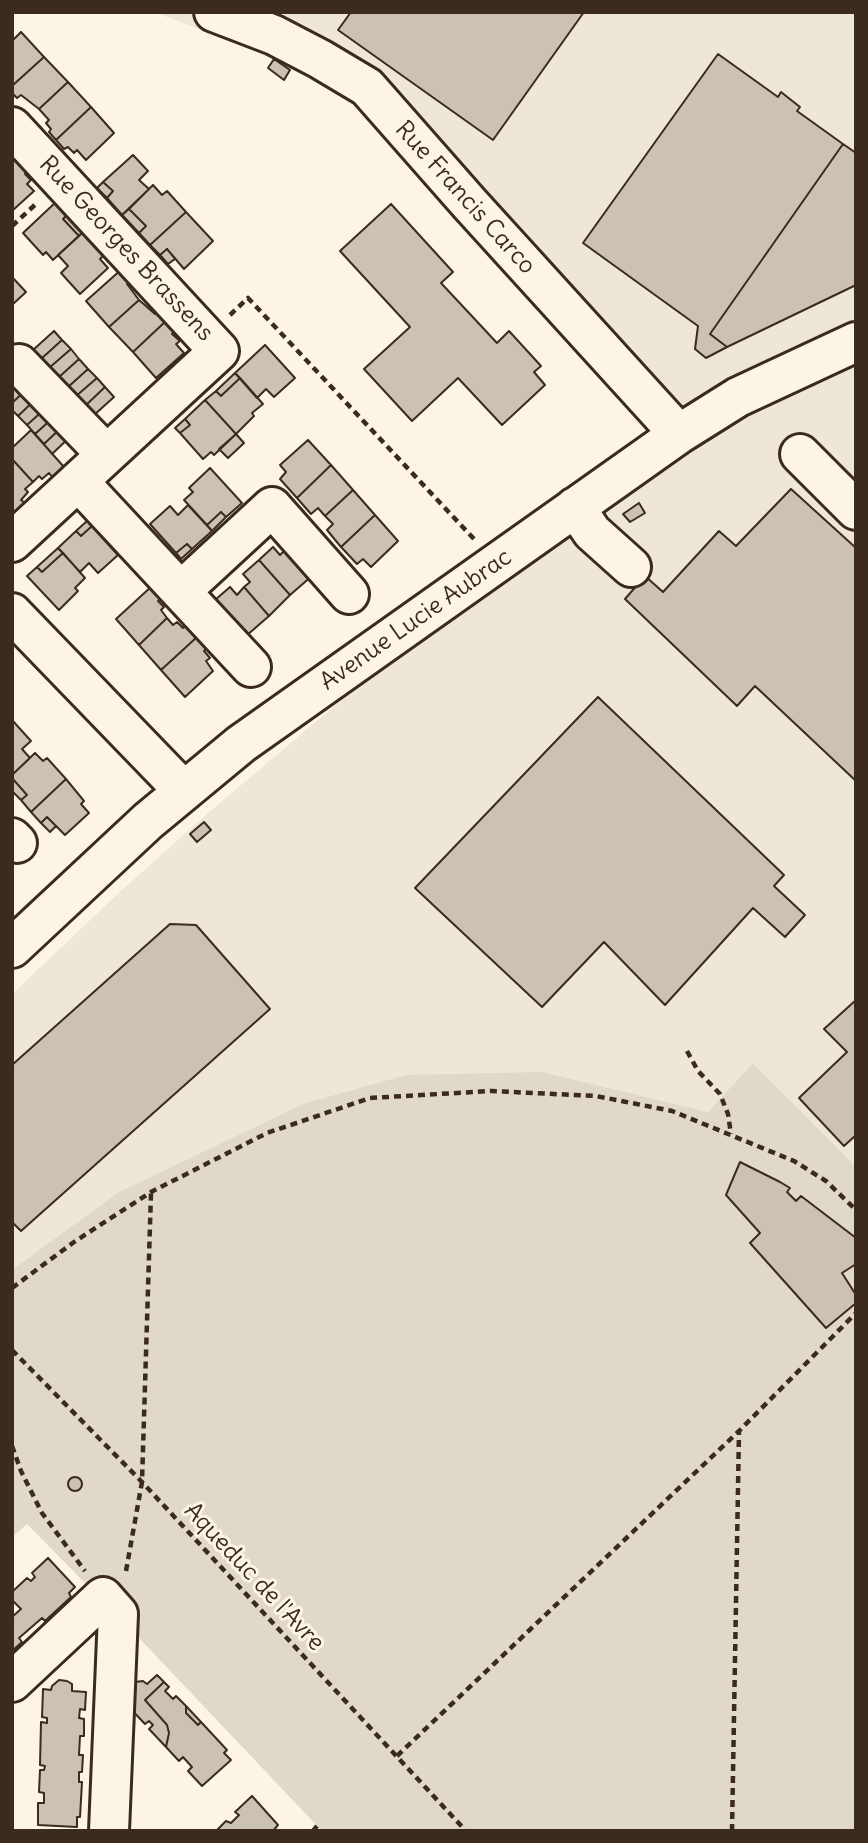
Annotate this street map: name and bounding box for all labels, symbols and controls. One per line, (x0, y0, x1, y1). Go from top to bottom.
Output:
street label: Rue Francis Carco (389, 116, 541, 280)
street label: Rue Georges Brassens (33, 151, 219, 347)
street label: Avenue Lucie Aubrac (315, 543, 517, 697)
street label: Aqueduc de l'Avre (178, 1497, 330, 1657)

